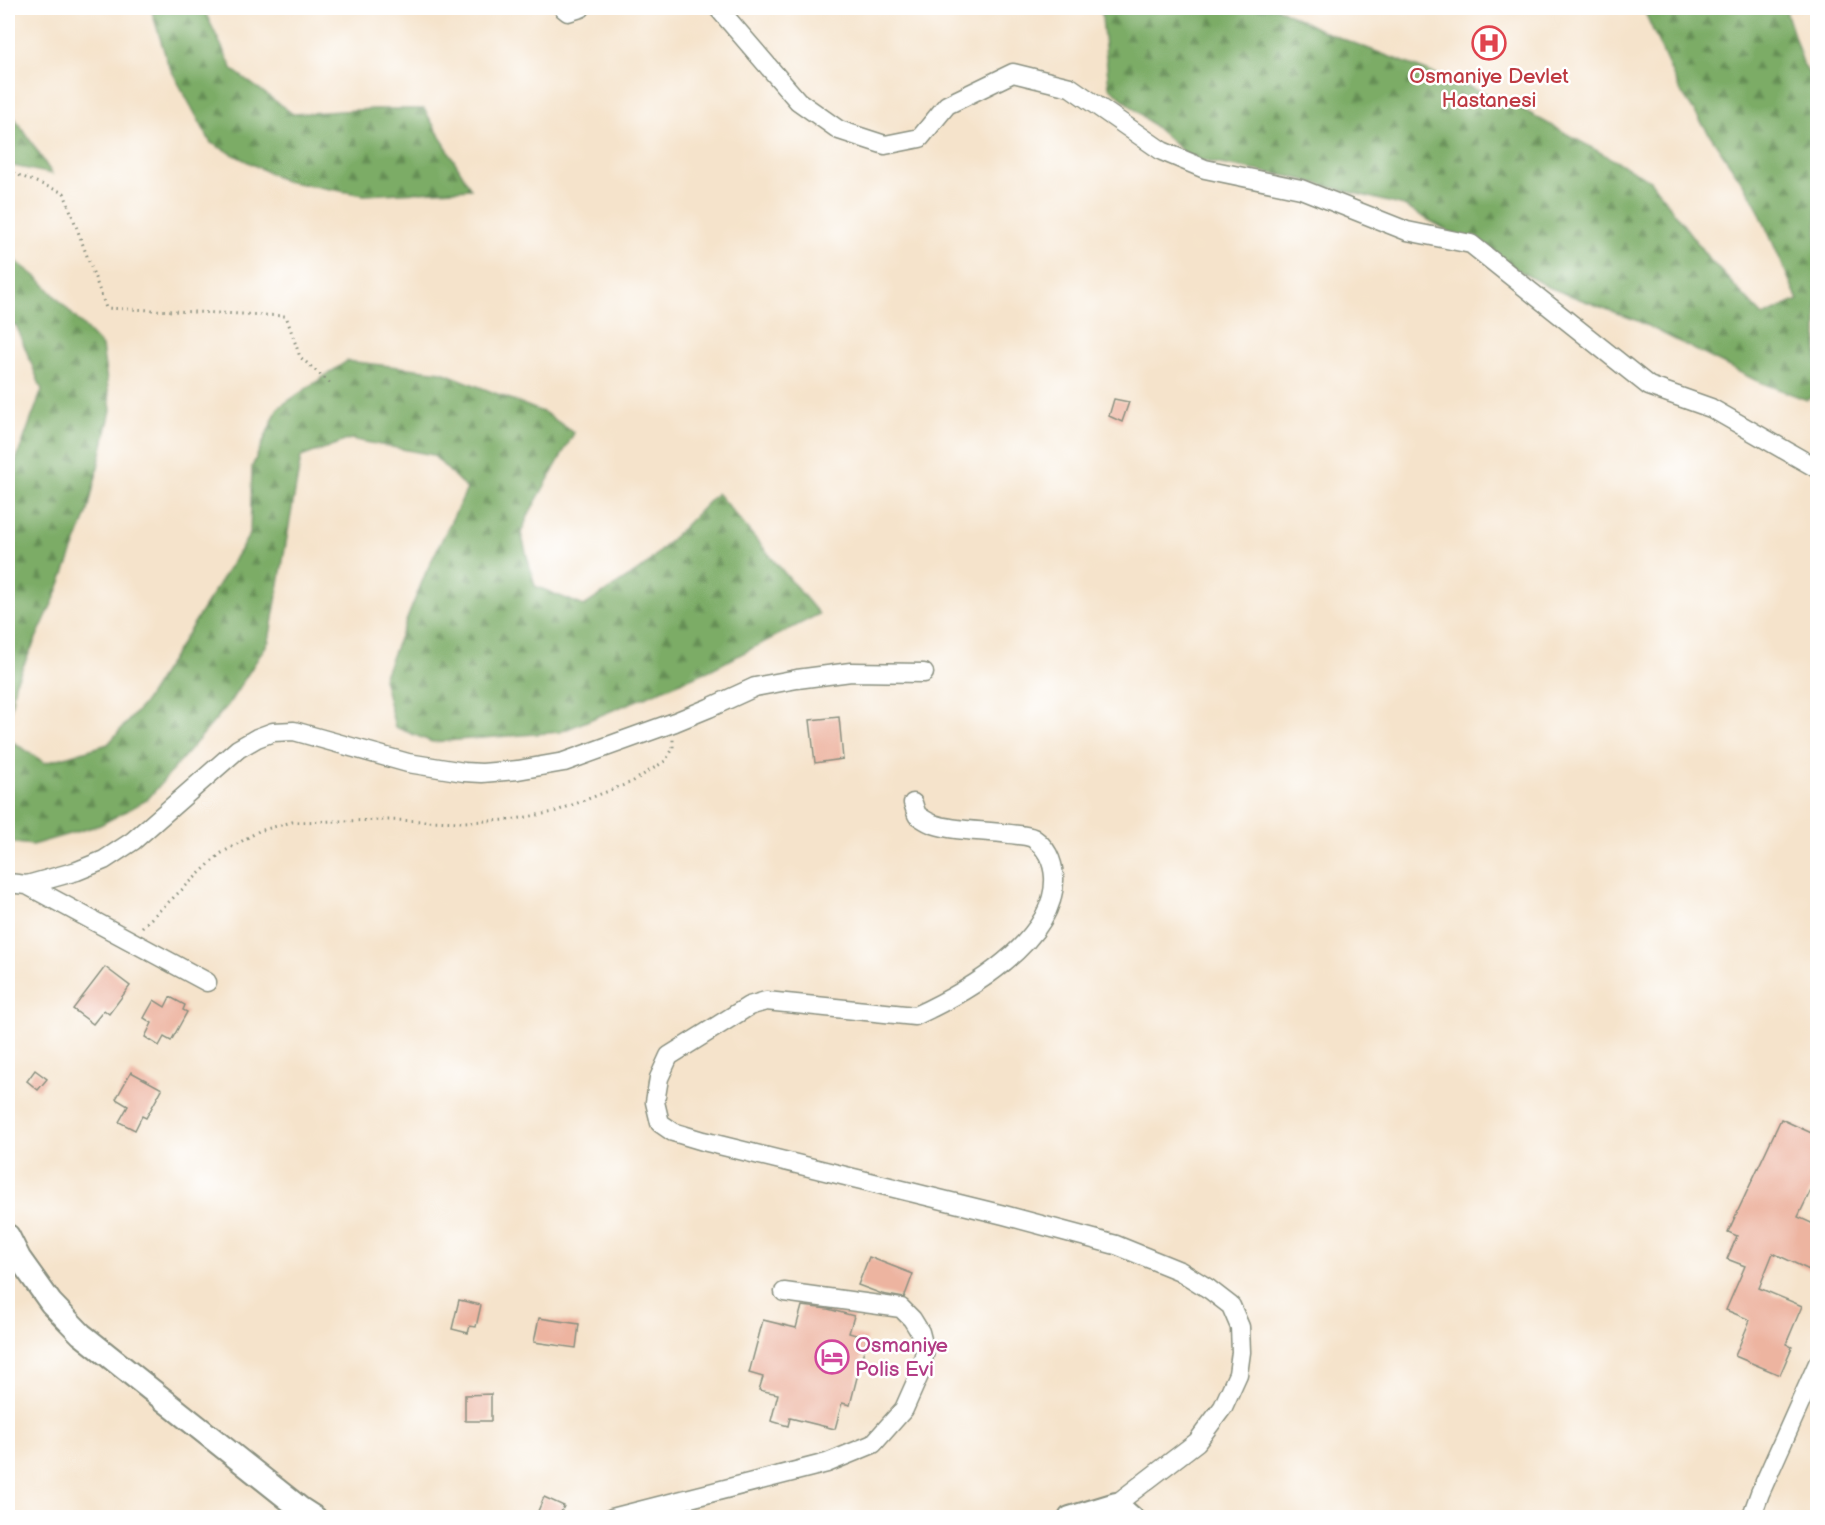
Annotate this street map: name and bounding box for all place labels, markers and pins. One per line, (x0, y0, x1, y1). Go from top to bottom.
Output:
hospital icon: Osmaniye Devlet Hastanesi (1471, 25, 1507, 61)
place label: Osmaniye Devlet Hastanesi (1409, 64, 1569, 113)
place label: Osmaniye Polis Evi (855, 1333, 948, 1382)
hotel icon: Osmaniye Polis Evi (814, 1339, 850, 1375)

